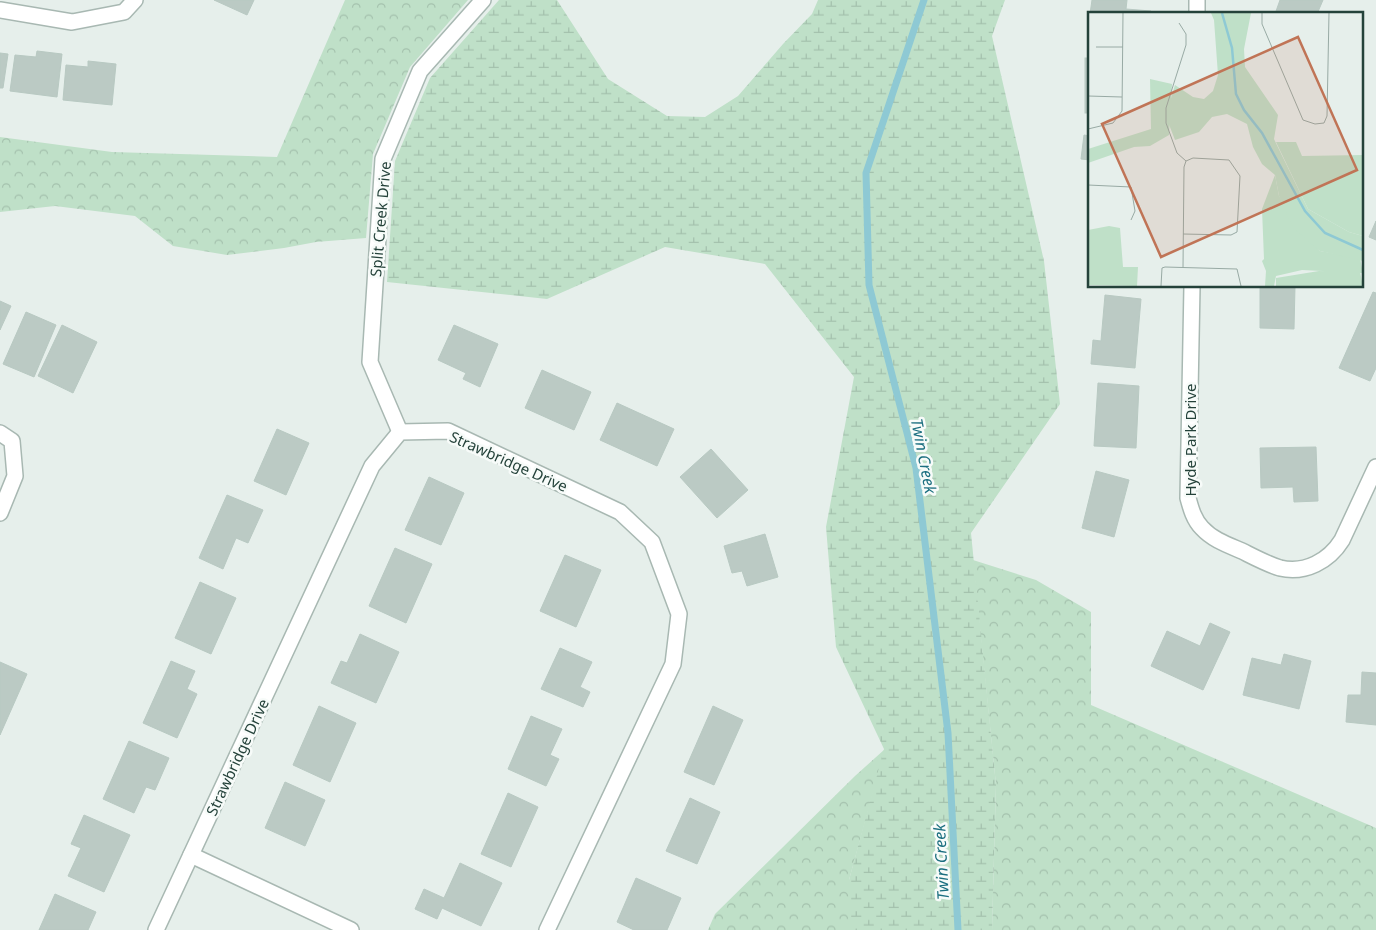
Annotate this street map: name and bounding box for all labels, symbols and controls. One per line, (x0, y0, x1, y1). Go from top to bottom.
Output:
inset map (1088, 12, 1364, 288)
street label: Split Creek Drive (365, 160, 395, 278)
street label: Hyde Park Drive (1180, 383, 1200, 497)
water label: Twin Creek (906, 417, 942, 497)
street label: Strawbridge Drive (447, 426, 571, 496)
street label: Strawbridge Drive (201, 695, 273, 819)
water label: Twin Creek (928, 822, 954, 901)

